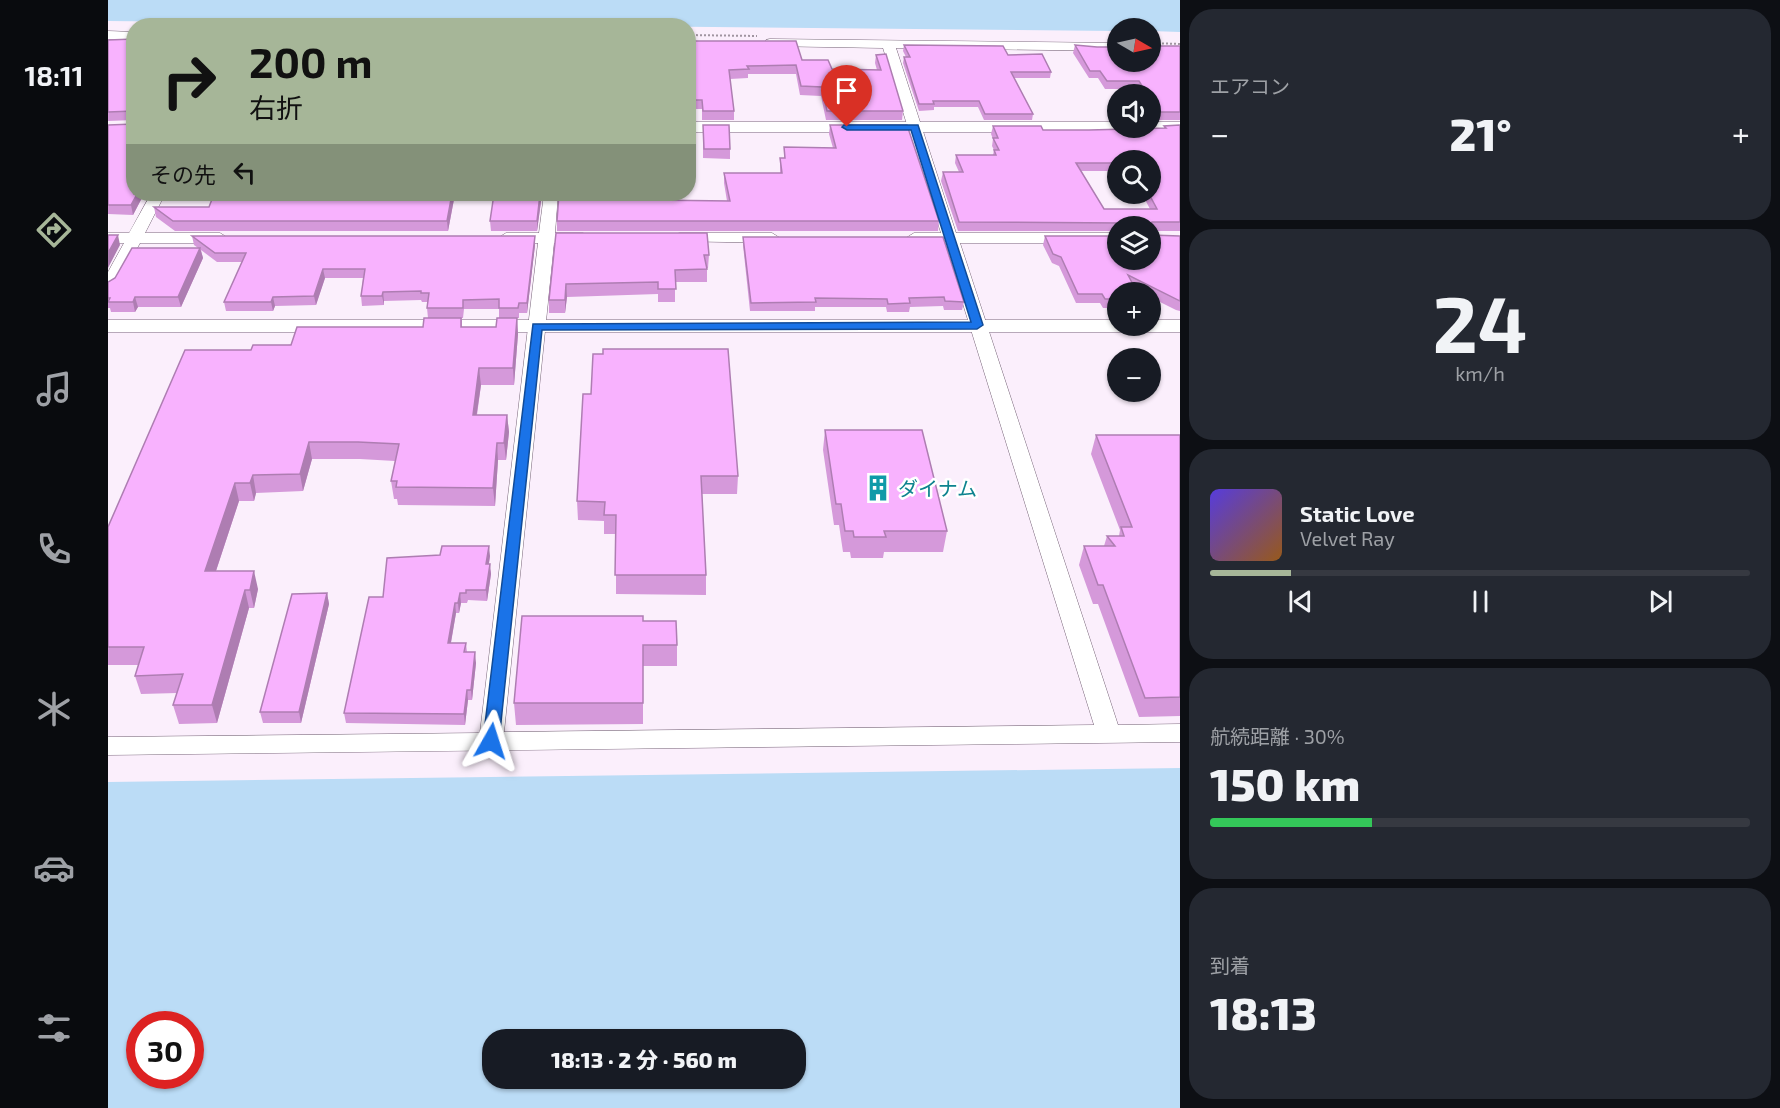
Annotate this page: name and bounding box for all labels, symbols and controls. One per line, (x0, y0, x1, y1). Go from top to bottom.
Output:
north arrow (1107, 18, 1161, 72)
map controls (1107, 18, 1161, 402)
text: 200 m (249, 36, 372, 86)
icon: right (150, 42, 228, 120)
text: 18:11 (25, 59, 83, 91)
pin (821, 65, 872, 127)
icon: arrive (830, 74, 863, 107)
text: エアコン (1210, 74, 1290, 98)
button: sound (1107, 84, 1161, 138)
text: 右折 (249, 91, 303, 123)
text: 21° (1450, 106, 1512, 160)
text: − (1210, 113, 1229, 153)
text: + (1732, 113, 1750, 153)
button: search (1107, 150, 1161, 204)
icon: left (228, 156, 261, 189)
text: その先 (150, 161, 216, 187)
icon: directions (33, 209, 75, 251)
button: layers (1107, 216, 1161, 270)
text: 24 (1432, 275, 1528, 369)
button: + (1107, 282, 1161, 336)
button: − (1107, 348, 1161, 402)
text: km/h (1455, 361, 1505, 385)
icon: music (33, 368, 75, 410)
building icon: ダイナム (863, 473, 893, 503)
place label: ダイナム (898, 476, 977, 500)
text: Static Love (1300, 500, 1415, 526)
text: Velvet Ray (1300, 526, 1395, 550)
icon: phone (33, 528, 75, 570)
icon: previous (1284, 585, 1317, 618)
icon: pause (1464, 585, 1497, 618)
icon: next (1644, 585, 1677, 618)
icon: climate (33, 688, 75, 730)
position arrow (459, 709, 523, 773)
text: 航続距離 · 30% (1210, 724, 1345, 748)
text: 150 km (1210, 756, 1360, 810)
icon: car (33, 847, 75, 889)
text: 到着 (1210, 953, 1250, 977)
text: 18:13 (1210, 985, 1317, 1039)
icon: filters (33, 1007, 75, 1049)
speed limit sign: 30 (126, 1011, 204, 1089)
text: 18:13 · 2 分 · 560 m (551, 1046, 737, 1072)

